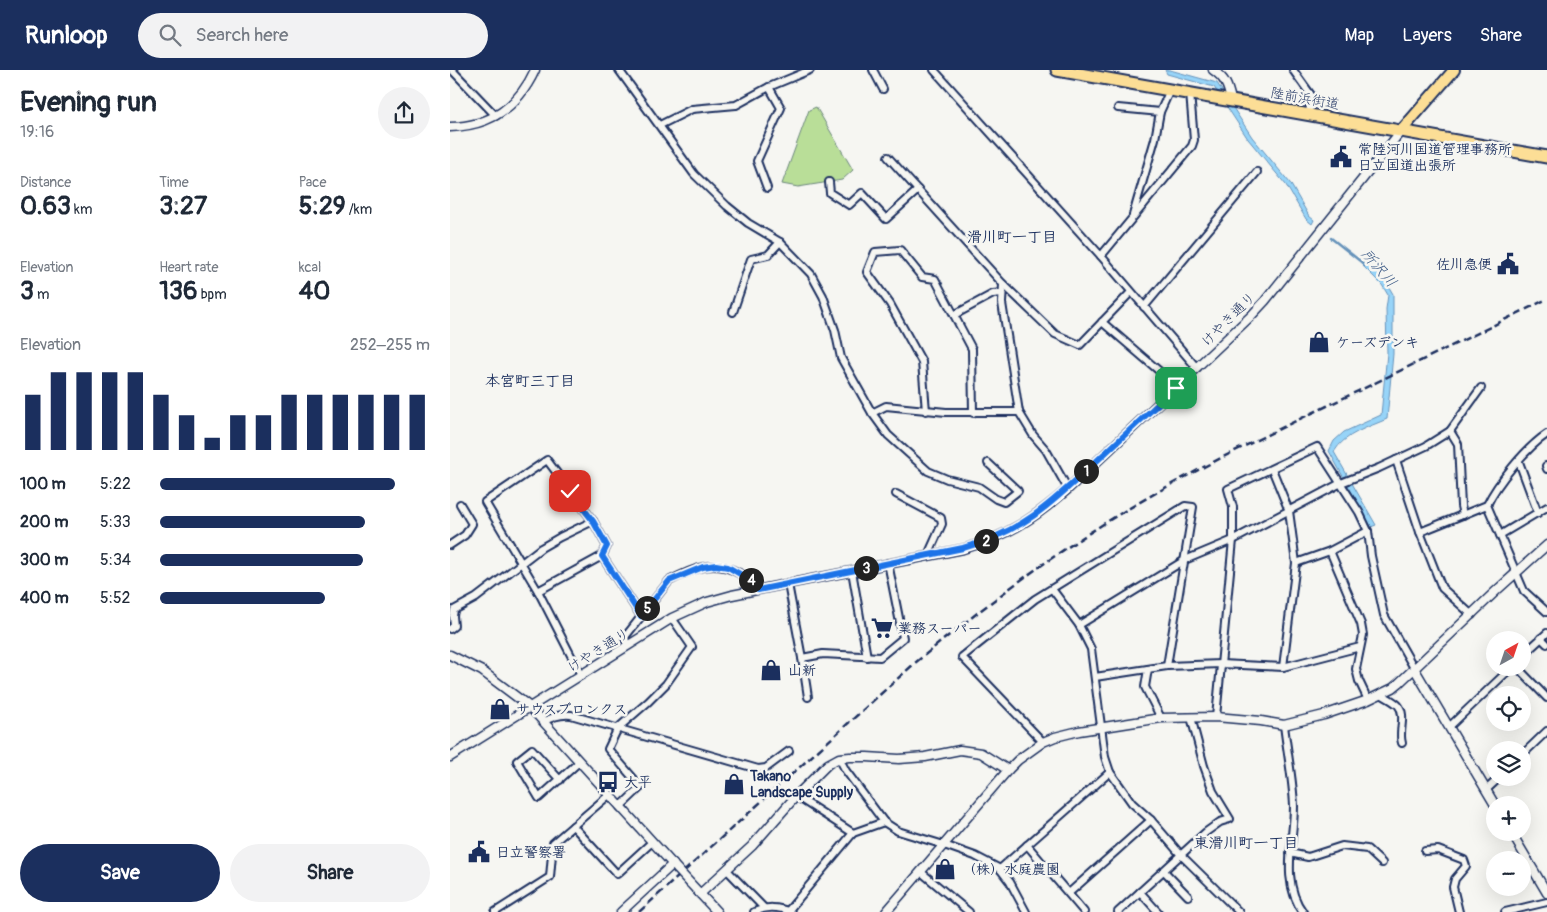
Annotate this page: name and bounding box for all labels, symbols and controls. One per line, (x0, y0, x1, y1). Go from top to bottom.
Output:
search box (138, 13, 488, 58)
text: Runloop (25, 21, 108, 50)
icon: search (156, 21, 184, 49)
text: Search here (196, 23, 288, 47)
text: Map (1345, 24, 1374, 47)
text: Layers (1402, 24, 1452, 47)
text: Share (1480, 24, 1522, 47)
street label: 陸前浜街道 (1269, 84, 1341, 113)
text: Evening run (20, 85, 157, 120)
button: share (378, 87, 430, 139)
text: 19:16 (20, 122, 54, 142)
place label: 常陸河川国道管理事務所 日立国道出張所 (1358, 141, 1512, 174)
public building icon: 常陸河川国道管理事務所 日立国道出張所 (1328, 144, 1354, 170)
text: Distance (20, 174, 71, 191)
text: Time (159, 174, 189, 191)
text: Pace (299, 174, 326, 191)
text: 0.63 (20, 191, 71, 222)
text: 3:27 (159, 191, 207, 222)
text: 5:29 (299, 191, 346, 222)
text: km (71, 201, 92, 218)
text: /km (346, 201, 372, 218)
district label: 滑川町一丁目 (967, 228, 1057, 247)
water label: 所沢川 (1357, 245, 1401, 292)
public building icon: 佐川急便 (1495, 251, 1521, 277)
place label: 佐川急便 (1436, 256, 1492, 273)
text: Elevation (20, 259, 73, 276)
text: Heart rate (159, 259, 218, 276)
text: kcal (299, 259, 321, 276)
text: 3 (20, 276, 34, 307)
text: 136 (159, 276, 198, 307)
text: 40 (299, 276, 330, 307)
text: m (34, 286, 49, 303)
text: bpm (198, 286, 227, 303)
street label: けやき通り (1198, 289, 1259, 350)
shop icon: ケーズデンキ (1306, 329, 1332, 355)
place label: ケーズデンキ (1336, 334, 1419, 351)
text: Elevation (20, 335, 81, 355)
text: 252–255 m (350, 335, 430, 355)
pin (1155, 367, 1197, 409)
district label: 本宮町三丁目 (485, 372, 575, 391)
icon: arrive (1162, 374, 1190, 402)
pin: 1 (1074, 458, 1098, 484)
text: 1 (1084, 463, 1089, 480)
pin (549, 470, 591, 512)
text: 100 m (20, 474, 66, 494)
text: 5:22 (100, 474, 131, 494)
icon: check (556, 477, 584, 505)
text: 200 m (20, 512, 68, 532)
text: 5:33 (100, 512, 131, 532)
pin: 2 (974, 528, 998, 554)
text: 2 (983, 533, 990, 550)
text: 300 m (20, 550, 68, 570)
text: 5:34 (100, 550, 131, 570)
pin: 3 (854, 556, 878, 580)
text: 3 (863, 560, 870, 577)
pin: 4 (738, 568, 764, 592)
text: 4 (747, 572, 756, 589)
text: 400 m (20, 588, 69, 608)
text: 5:52 (100, 588, 131, 608)
pin: 5 (634, 596, 660, 620)
text: 5 (644, 600, 651, 617)
supermarket icon: 業務スーパー (869, 615, 895, 641)
place label: 業務スーパー (898, 620, 981, 637)
street label: けやき通り (564, 625, 632, 676)
north arrow (1486, 631, 1531, 676)
map controls (1486, 631, 1531, 896)
shop icon: 山新 (758, 657, 784, 683)
place label: 山新 (788, 662, 816, 679)
button: locate (1486, 686, 1531, 731)
shop icon: サウスブロンクス (487, 696, 513, 722)
place label: サウスブロンクス (516, 701, 627, 718)
button: layers (1486, 741, 1531, 786)
place label: Takano Landscape Supply (749, 768, 853, 801)
bus stop icon: 大平 (595, 769, 621, 795)
shop icon: Takano Landscape Supply (721, 771, 747, 797)
place label: 大平 (624, 774, 652, 791)
button: + (1486, 796, 1531, 841)
district label: 東滑川町一丁目 (1193, 834, 1299, 853)
public building icon: 日立警察署 (466, 839, 492, 865)
button: Save (20, 844, 220, 902)
button: Share (230, 844, 430, 902)
place label: 日立警察署 (496, 844, 566, 861)
button: − (1486, 851, 1531, 896)
shop icon: （株）水庭農園 (932, 856, 958, 882)
place label: （株）水庭農園 (962, 861, 1060, 878)

